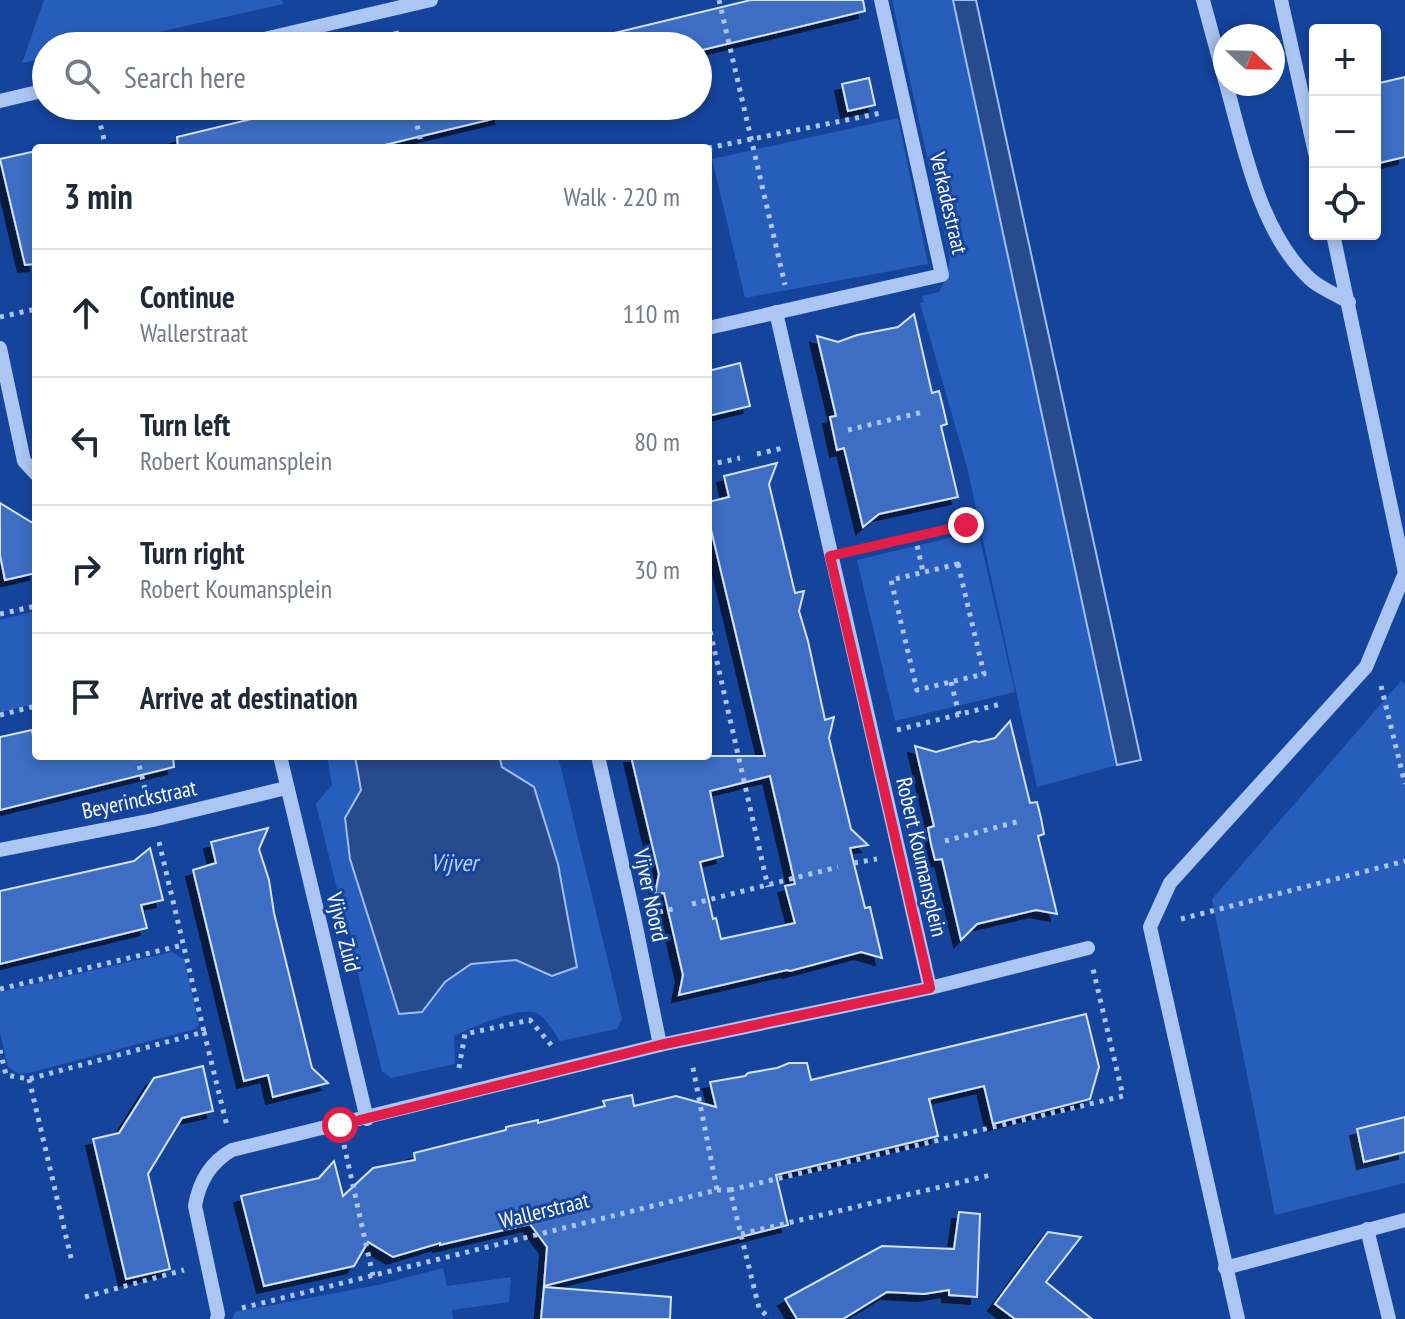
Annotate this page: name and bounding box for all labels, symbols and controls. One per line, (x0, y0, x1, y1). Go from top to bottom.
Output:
north arrow (1213, 24, 1285, 96)
map controls (1309, 24, 1381, 240)
button: + (1309, 24, 1381, 96)
search box (32, 32, 712, 120)
icon: search (60, 54, 104, 98)
text: Search here (124, 57, 246, 96)
button: − (1309, 96, 1381, 168)
street label: Verkadestraat (924, 149, 974, 256)
button: locate (1309, 168, 1381, 240)
text: 3 min (64, 174, 133, 218)
text: Walk · 220 m (563, 180, 680, 213)
text: Continue (140, 277, 235, 316)
icon: ahead (64, 291, 108, 335)
text: 110 m (622, 297, 680, 330)
text: Wallerstraat (140, 316, 248, 349)
text: Turn left (140, 405, 230, 444)
icon: left (64, 419, 108, 463)
text: 80 m (634, 425, 680, 458)
text: Robert Koumansplein (140, 444, 332, 477)
route end (948, 507, 984, 543)
text: Turn right (140, 533, 244, 572)
icon: right (64, 547, 108, 591)
text: 30 m (634, 553, 680, 586)
text: Robert Koumansplein (140, 572, 332, 605)
icon: arrive (64, 675, 108, 719)
text: Arrive at destination (140, 678, 358, 717)
street label: Beyerinckstraat (79, 773, 199, 825)
street label: Robert Koumansplein (890, 775, 954, 939)
street label: Vijver Noord (627, 845, 675, 944)
water label: Vijver (430, 847, 481, 878)
street label: Vijver Zuid (320, 888, 367, 975)
route start (322, 1107, 358, 1143)
street label: Wallerstraat (496, 1185, 592, 1235)

